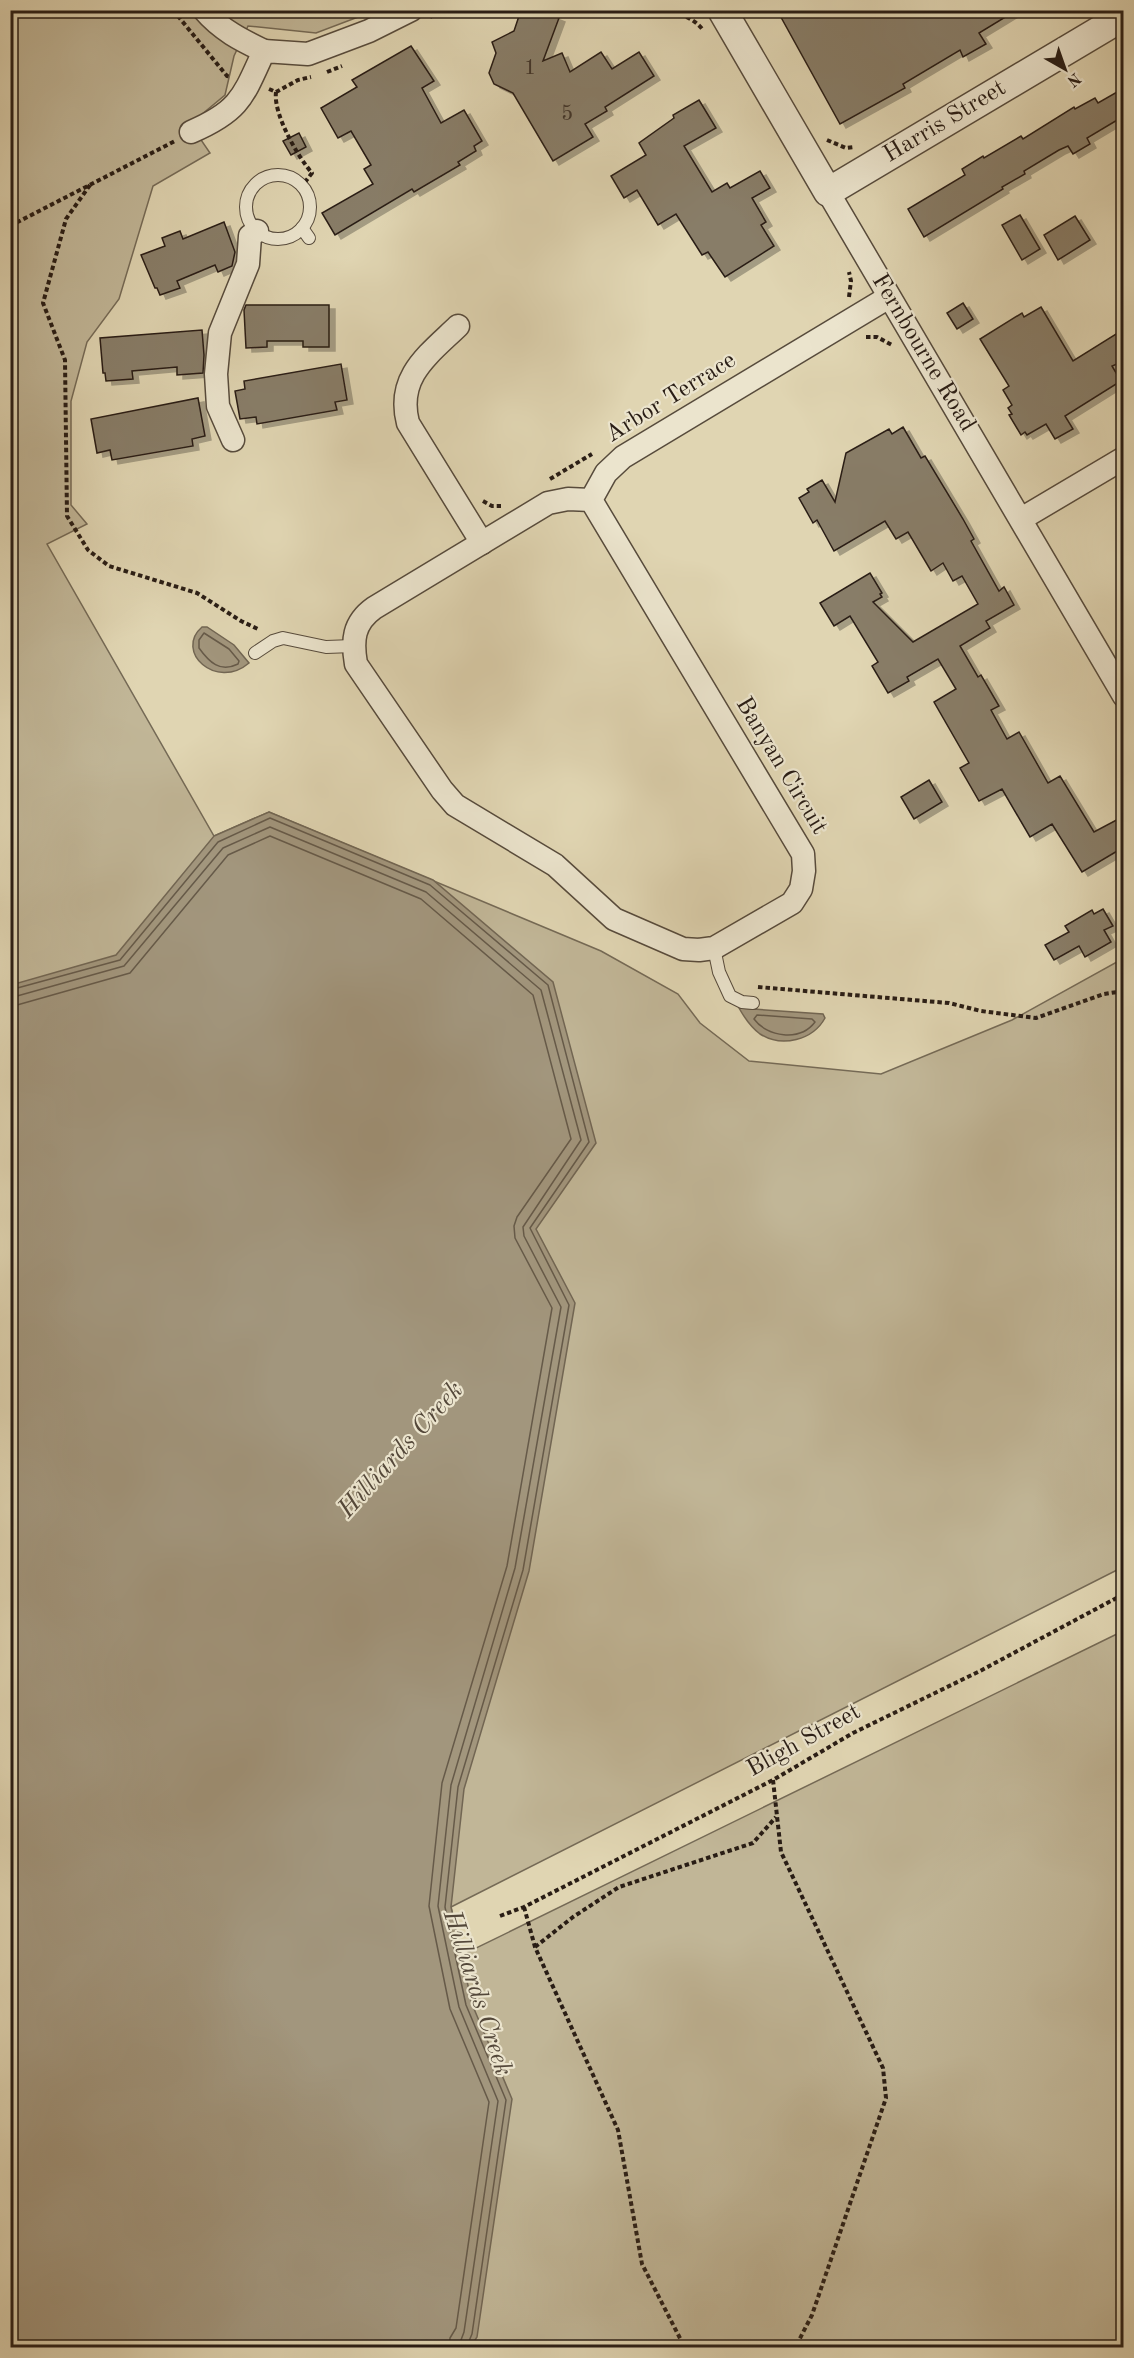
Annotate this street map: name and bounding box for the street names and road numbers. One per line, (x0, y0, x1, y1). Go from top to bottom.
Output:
street label: Harris Street (880, 76, 1010, 168)
street label: Fernbourne Road (867, 270, 979, 436)
street label: Arbor Terrace (602, 348, 740, 448)
street label: Banyan Circuit (731, 693, 831, 839)
street label: Bligh Street (743, 1700, 865, 1782)

